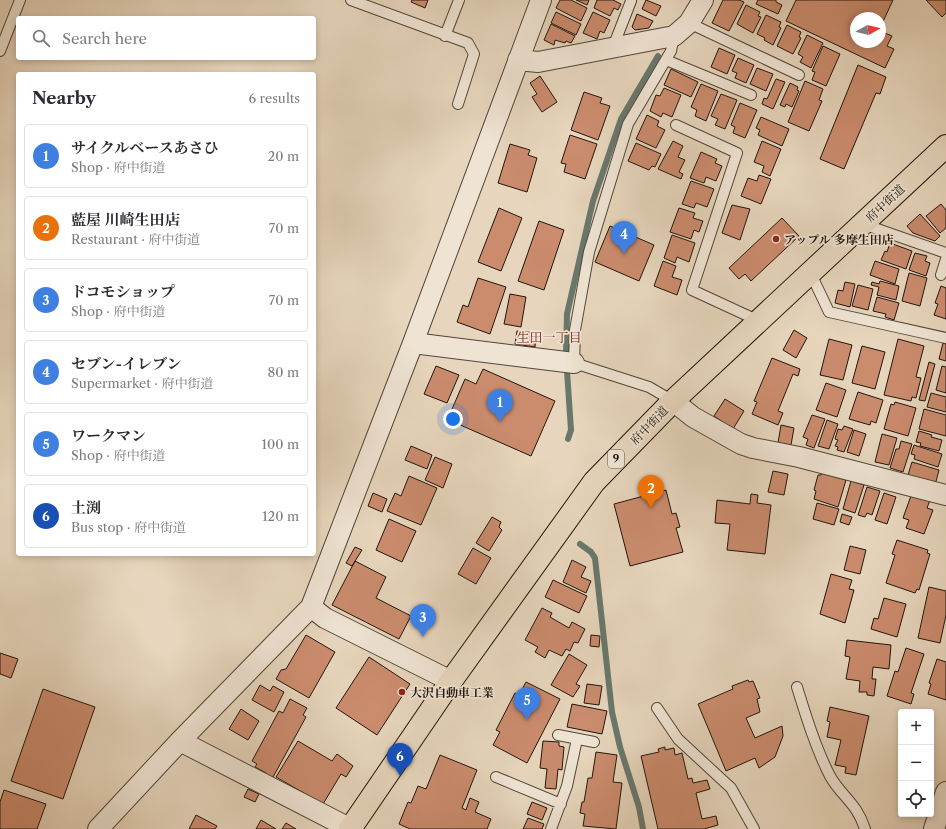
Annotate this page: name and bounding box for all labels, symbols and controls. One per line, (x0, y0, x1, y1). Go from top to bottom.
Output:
north arrow (850, 12, 886, 48)
search box (16, 16, 316, 60)
icon: search (30, 27, 52, 49)
text: Search here (62, 29, 147, 48)
text: Nearby (32, 88, 96, 108)
text: 6 results (249, 90, 300, 106)
text: サイクルベースあさひ (71, 138, 218, 157)
text: 1 (43, 148, 49, 164)
text: 20 m (268, 148, 299, 164)
text: Shop · 府中街道 (71, 159, 166, 175)
street label: 府中街道 (862, 181, 908, 225)
text: 藍屋 川崎生田店 (71, 210, 180, 229)
text: 2 (42, 220, 50, 236)
text: 70 m (269, 220, 299, 236)
pin: 4 (611, 221, 637, 254)
text: Restaurant · 府中街道 (71, 231, 200, 247)
place label: アップル 多摩生田店 (784, 232, 894, 247)
marker: アップル 多摩生田店 (771, 234, 781, 244)
text: ドコモショップ (71, 282, 175, 301)
text: 3 (42, 292, 50, 308)
text: 70 m (269, 292, 299, 308)
text: Shop · 府中街道 (71, 303, 166, 319)
district label: 生田一丁目 (516, 329, 582, 345)
text: セブン-イレブン (71, 354, 181, 373)
text: 4 (42, 364, 50, 380)
text: 80 m (267, 364, 299, 380)
text: Supermarket · 府中街道 (71, 375, 213, 391)
pin: 1 (487, 389, 513, 422)
street label: 府中街道 (627, 403, 671, 447)
your location (443, 409, 463, 429)
text: ワークマン (71, 426, 146, 445)
text: 5 (42, 436, 50, 452)
text: 100 m (261, 436, 299, 452)
text: Shop · 府中街道 (71, 447, 166, 463)
road number: 9 (608, 450, 624, 468)
pin: 2 (638, 475, 664, 508)
text: 土渕 (71, 498, 101, 517)
text: 6 (42, 508, 50, 524)
text: 120 m (262, 508, 299, 524)
text: Bus stop · 府中街道 (71, 519, 186, 535)
pin: 3 (410, 604, 436, 637)
place label: 大沢自動車工業 (410, 685, 494, 700)
marker: 大沢自動車工業 (397, 687, 407, 697)
pin: 5 (514, 687, 540, 720)
map controls (898, 709, 934, 817)
button: + (898, 709, 934, 745)
pin: 6 (387, 743, 413, 776)
button: − (898, 745, 934, 781)
button: locate (898, 781, 934, 817)

